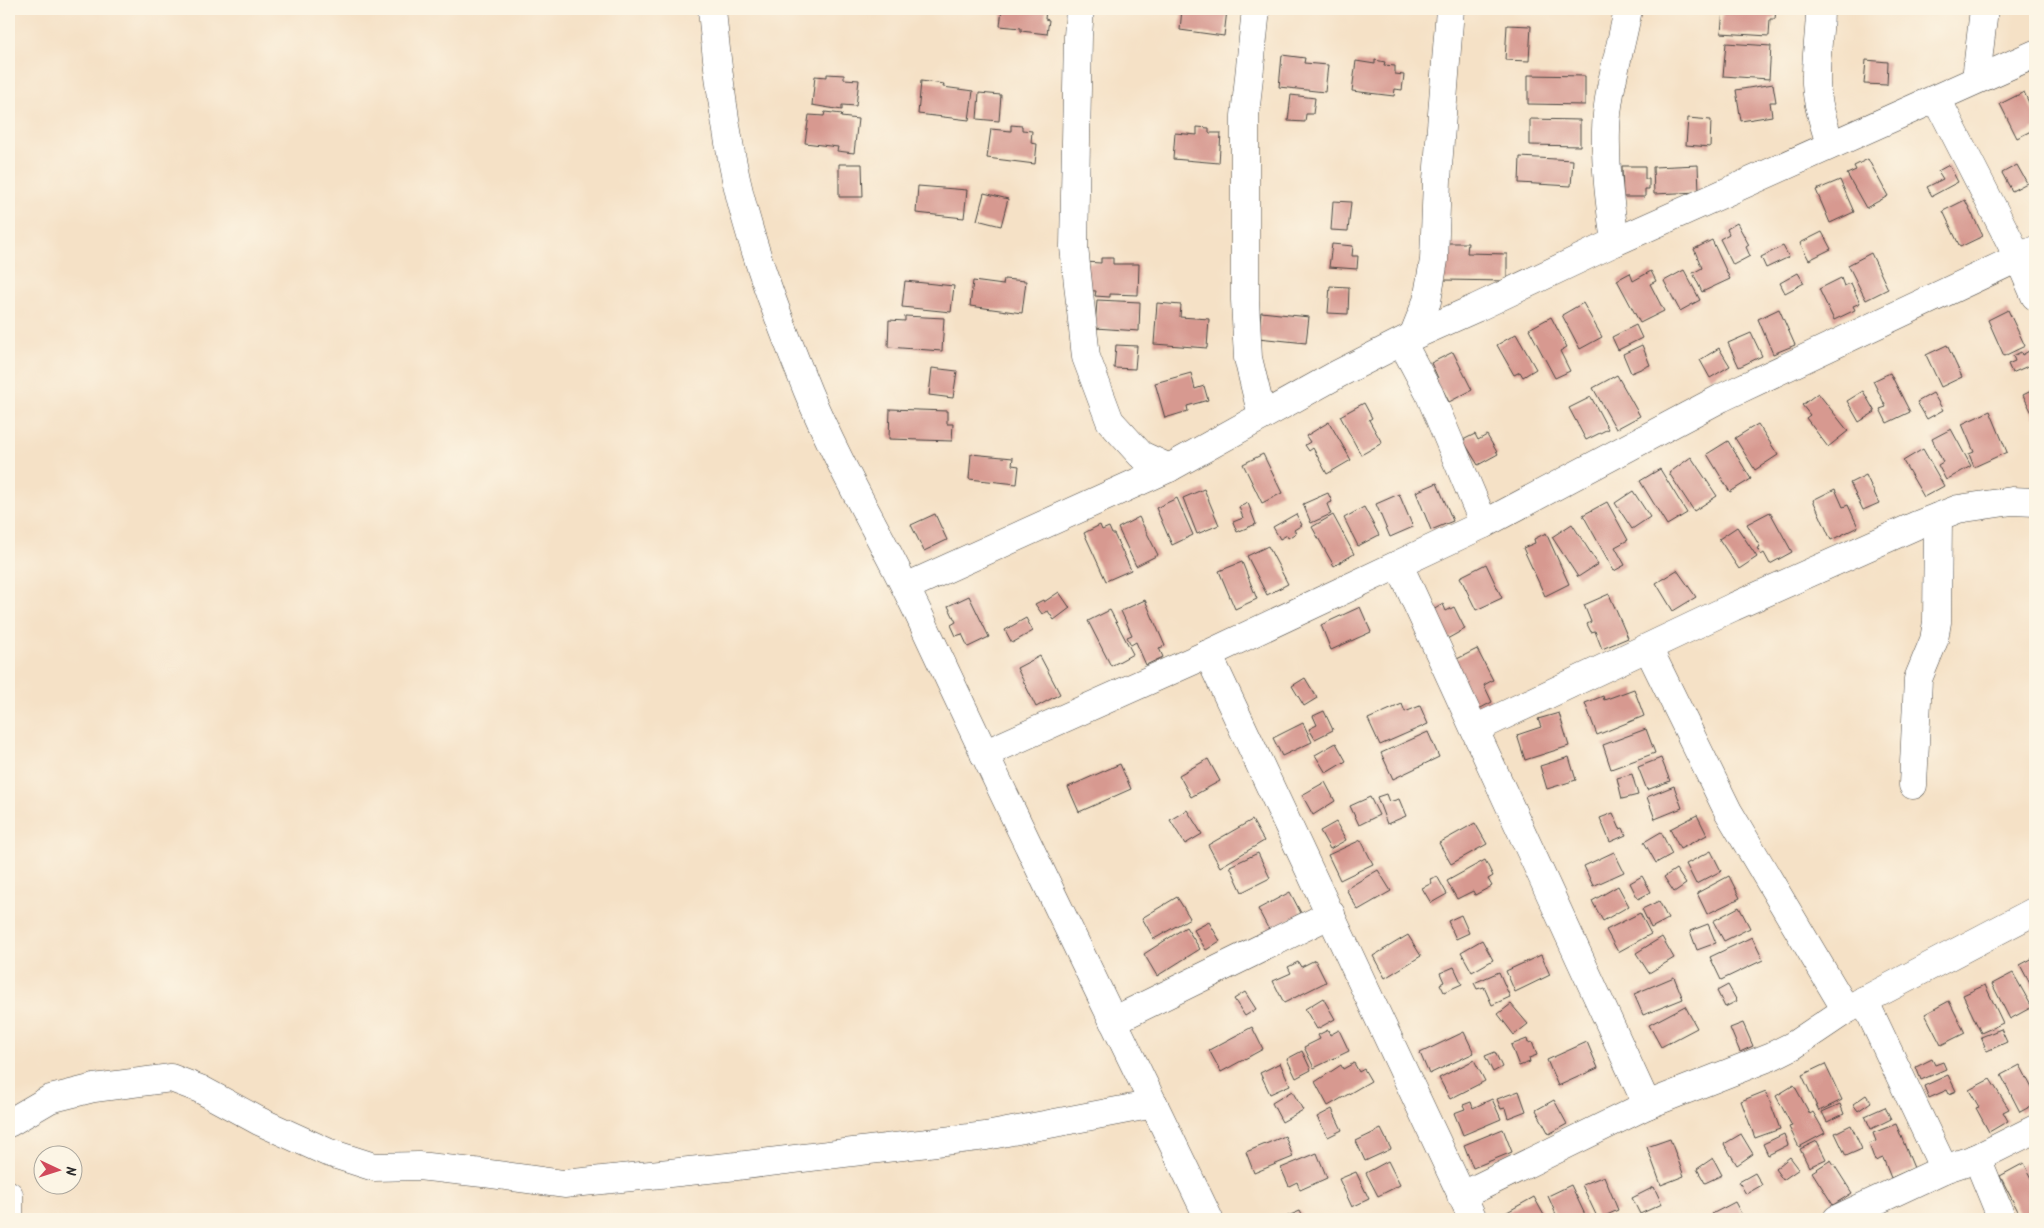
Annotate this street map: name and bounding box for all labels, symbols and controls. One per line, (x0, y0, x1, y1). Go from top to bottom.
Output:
north arrow (32, 1146, 82, 1196)
text: N (59, 1166, 81, 1176)

